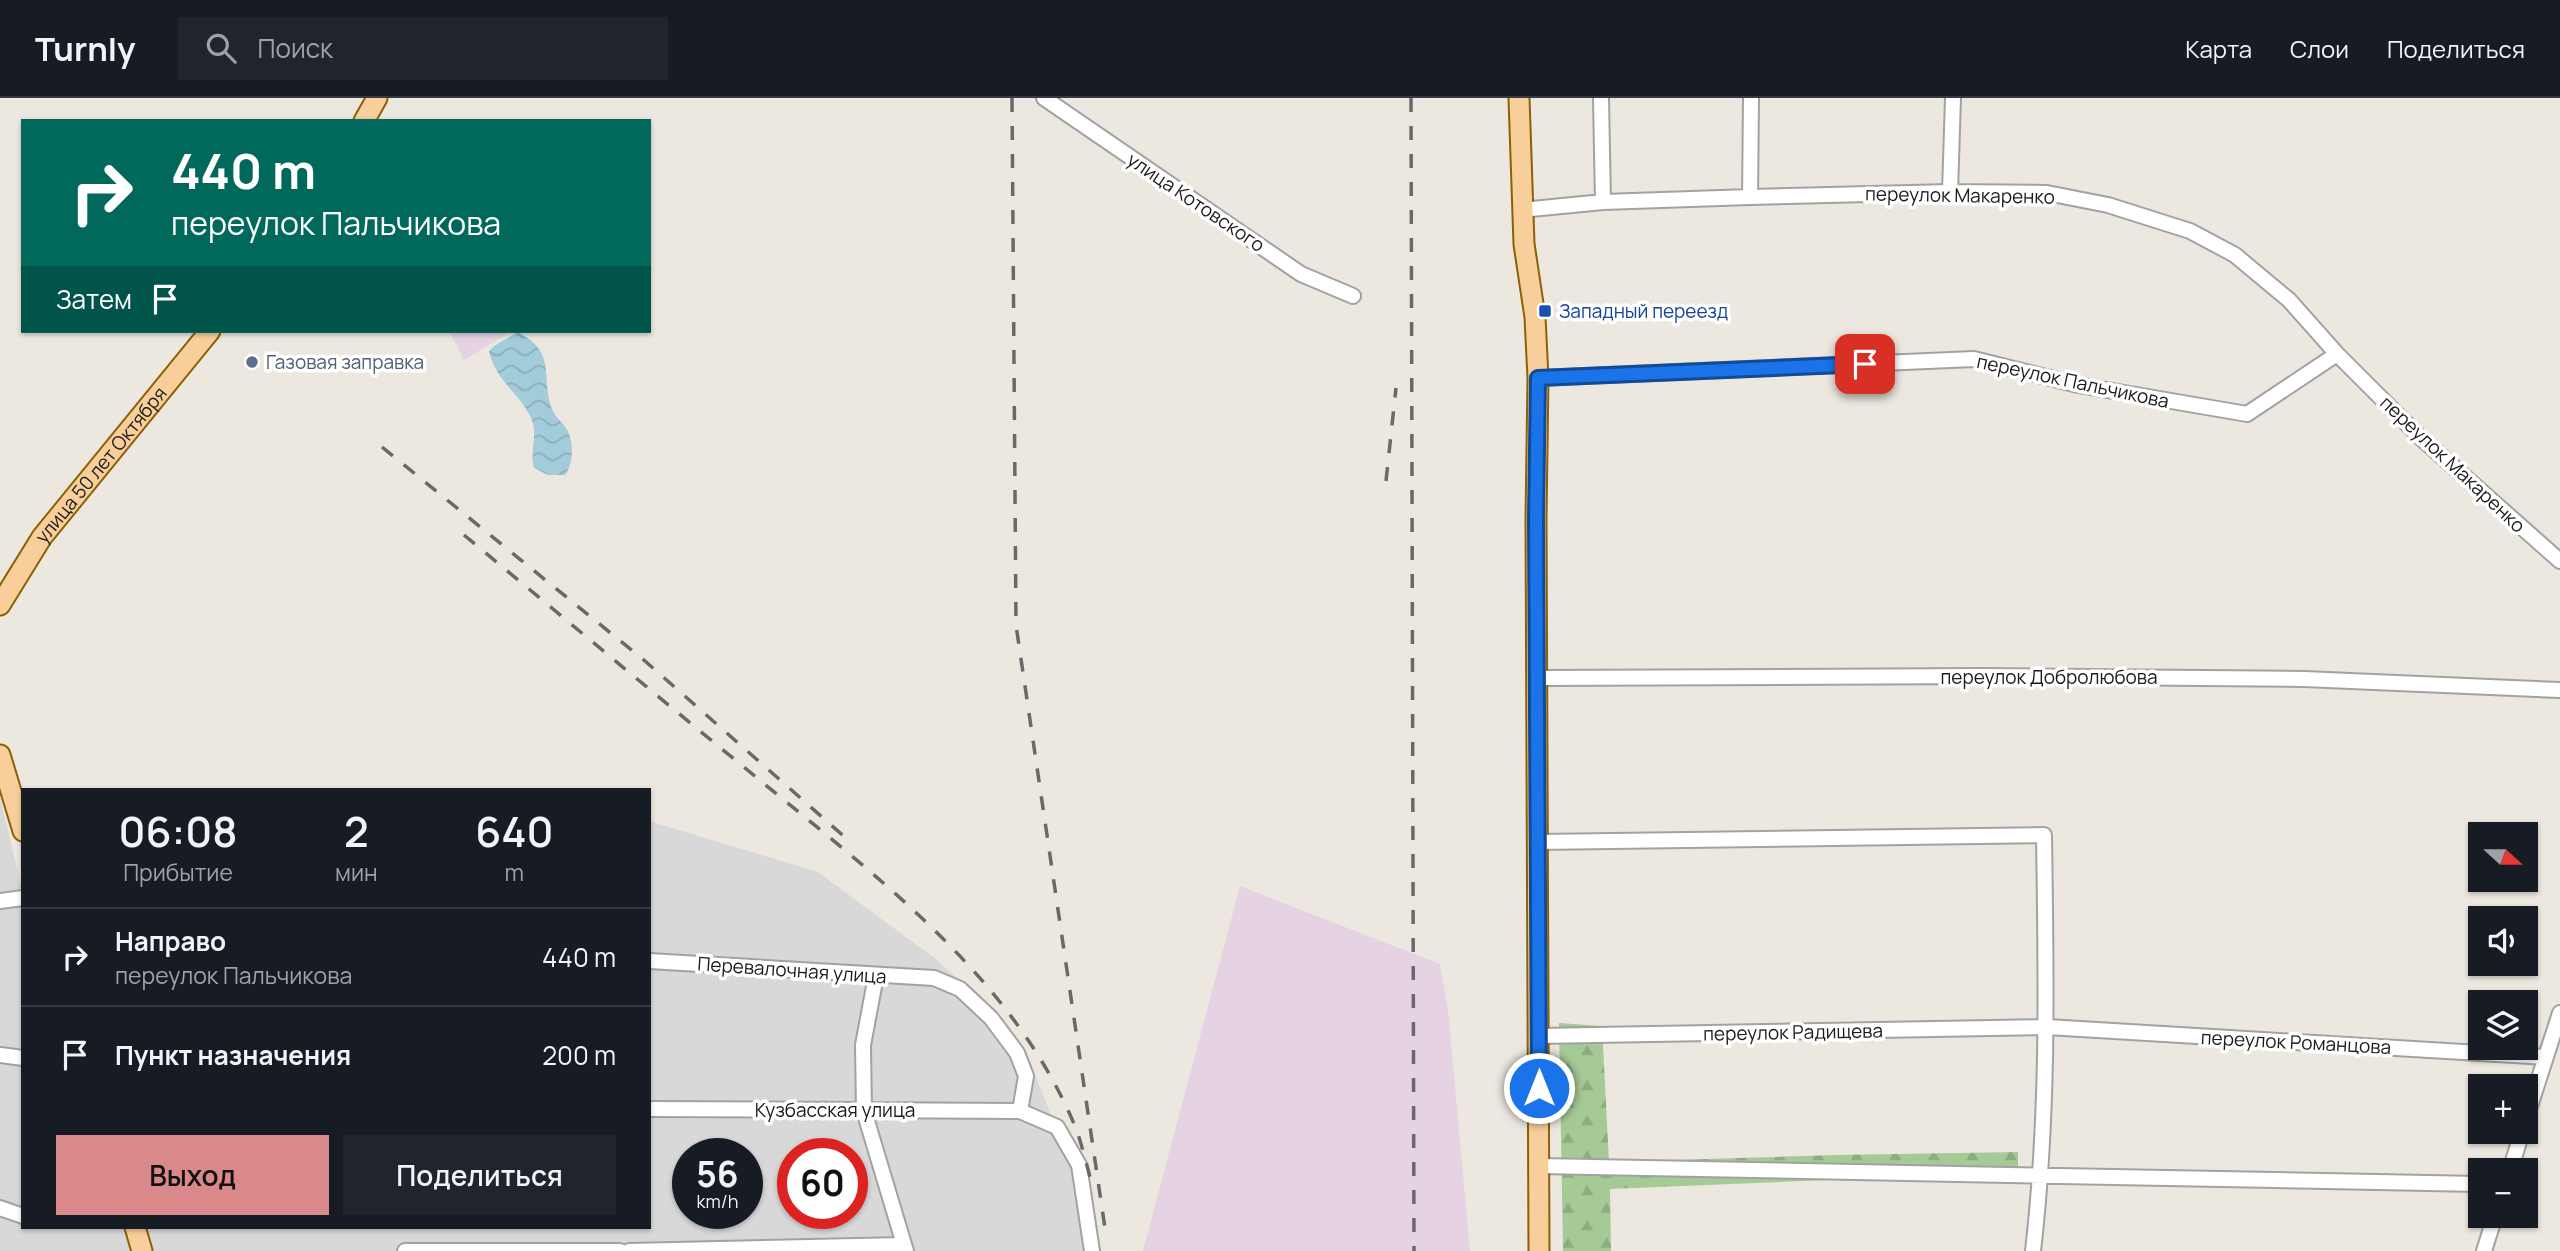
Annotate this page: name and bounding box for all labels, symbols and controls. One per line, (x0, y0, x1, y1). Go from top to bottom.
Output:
search box (178, 17, 668, 80)
text: Turnly (35, 26, 136, 71)
icon: search (202, 29, 240, 67)
text: Поиск (258, 30, 333, 66)
text: Карта (2185, 32, 2252, 65)
text: Слои (2290, 32, 2349, 65)
text: Поделиться (2387, 32, 2525, 65)
text: 440 m (171, 137, 316, 204)
street label: улица Котовского (1122, 146, 1270, 258)
icon: right (56, 147, 147, 238)
street label: переулок Макаренко (1865, 180, 2055, 210)
text: переулок Пальчикова (171, 201, 501, 245)
icon: arrive (146, 280, 184, 318)
text: Затем (56, 281, 132, 317)
place label: Западный переезд (1559, 298, 1728, 324)
marker: Западный переезд (1537, 303, 1553, 319)
pin (1835, 334, 1895, 394)
icon: arrive (1846, 345, 1884, 383)
street label: переулок Пальчикова (1974, 348, 2172, 414)
place label: Газовая заправка (266, 349, 424, 375)
marker: Газовая заправка (244, 354, 260, 370)
street label: улица 50 лет Октября (29, 381, 173, 549)
street label: переулок Макаренко (2375, 390, 2531, 538)
street label: переулок Добролюбова (1941, 664, 2157, 690)
text: 06:08 (118, 802, 238, 860)
text: 2 (344, 802, 369, 860)
text: 640 (475, 802, 554, 860)
north arrow (2468, 822, 2538, 892)
map controls (2468, 822, 2538, 1228)
text: Прибытие (123, 856, 233, 888)
text: мин (335, 856, 378, 888)
text: m (505, 856, 524, 888)
button: sound (2468, 906, 2538, 976)
text: Направо (115, 923, 226, 959)
icon: right (56, 938, 94, 976)
text: 440 m (542, 939, 616, 975)
street label: Перевалочная улица (697, 950, 887, 990)
text: переулок Пальчикова (115, 959, 352, 991)
button: layers (2468, 990, 2538, 1060)
street label: переулок Радищева (1703, 1017, 1883, 1047)
street label: переулок Романцова (2200, 1024, 2392, 1060)
icon: arrive (56, 1036, 94, 1074)
text: Пункт назначения (115, 1037, 351, 1073)
text: 200 m (542, 1037, 616, 1073)
position arrow (1502, 1051, 1576, 1125)
button: + (2468, 1074, 2538, 1144)
street label: Кузбасская улица (755, 1097, 915, 1123)
button: Выход (56, 1135, 329, 1215)
button: Поделиться (343, 1135, 616, 1215)
speed limit sign: 60 (777, 1138, 868, 1229)
text: 56 (696, 1150, 739, 1198)
button: − (2468, 1158, 2538, 1228)
text: km/h (697, 1189, 738, 1213)

